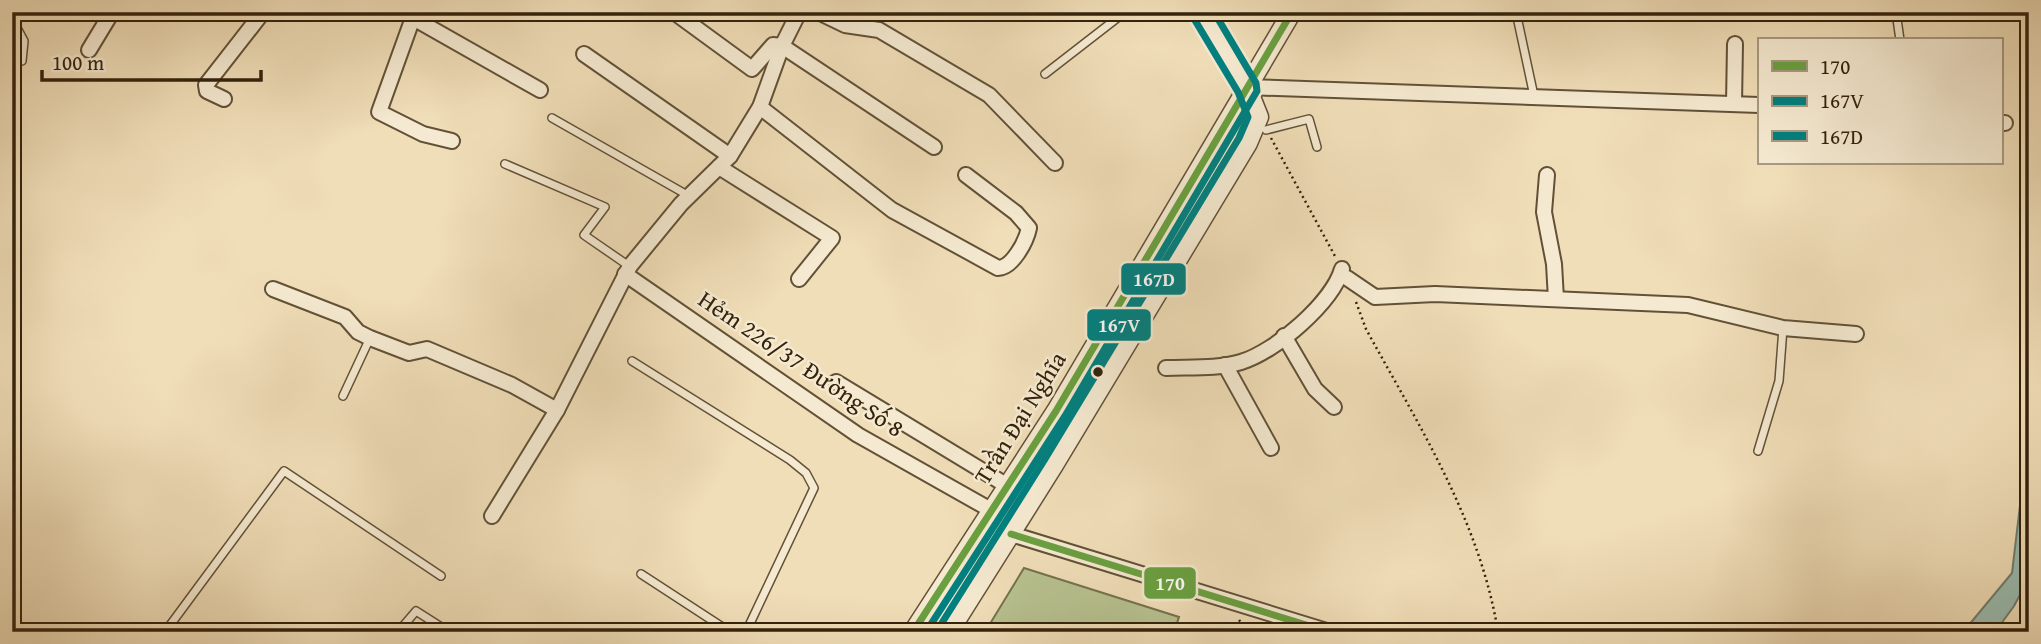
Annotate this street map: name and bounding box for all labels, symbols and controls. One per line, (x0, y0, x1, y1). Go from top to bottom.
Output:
scale bar (42, 38, 261, 82)
legend (1758, 38, 2002, 164)
text: 100 m (52, 47, 104, 78)
text: 170 (1820, 51, 1850, 82)
text: 167V (1820, 85, 1864, 116)
text: 167D (1820, 121, 1863, 152)
line badge: 167D (1120, 262, 1187, 296)
text: 167D (1133, 265, 1175, 293)
street label: Hẻm 226/37 Đường Số 8 (692, 282, 911, 445)
line badge: 167V (1086, 308, 1152, 342)
text: 167V (1098, 311, 1140, 339)
street label: Trần Đại Nghĩa (965, 344, 1075, 491)
unlabelled marker (1091, 365, 1105, 379)
line badge: 170 (1143, 566, 1197, 600)
text: 170 (1155, 569, 1185, 597)

